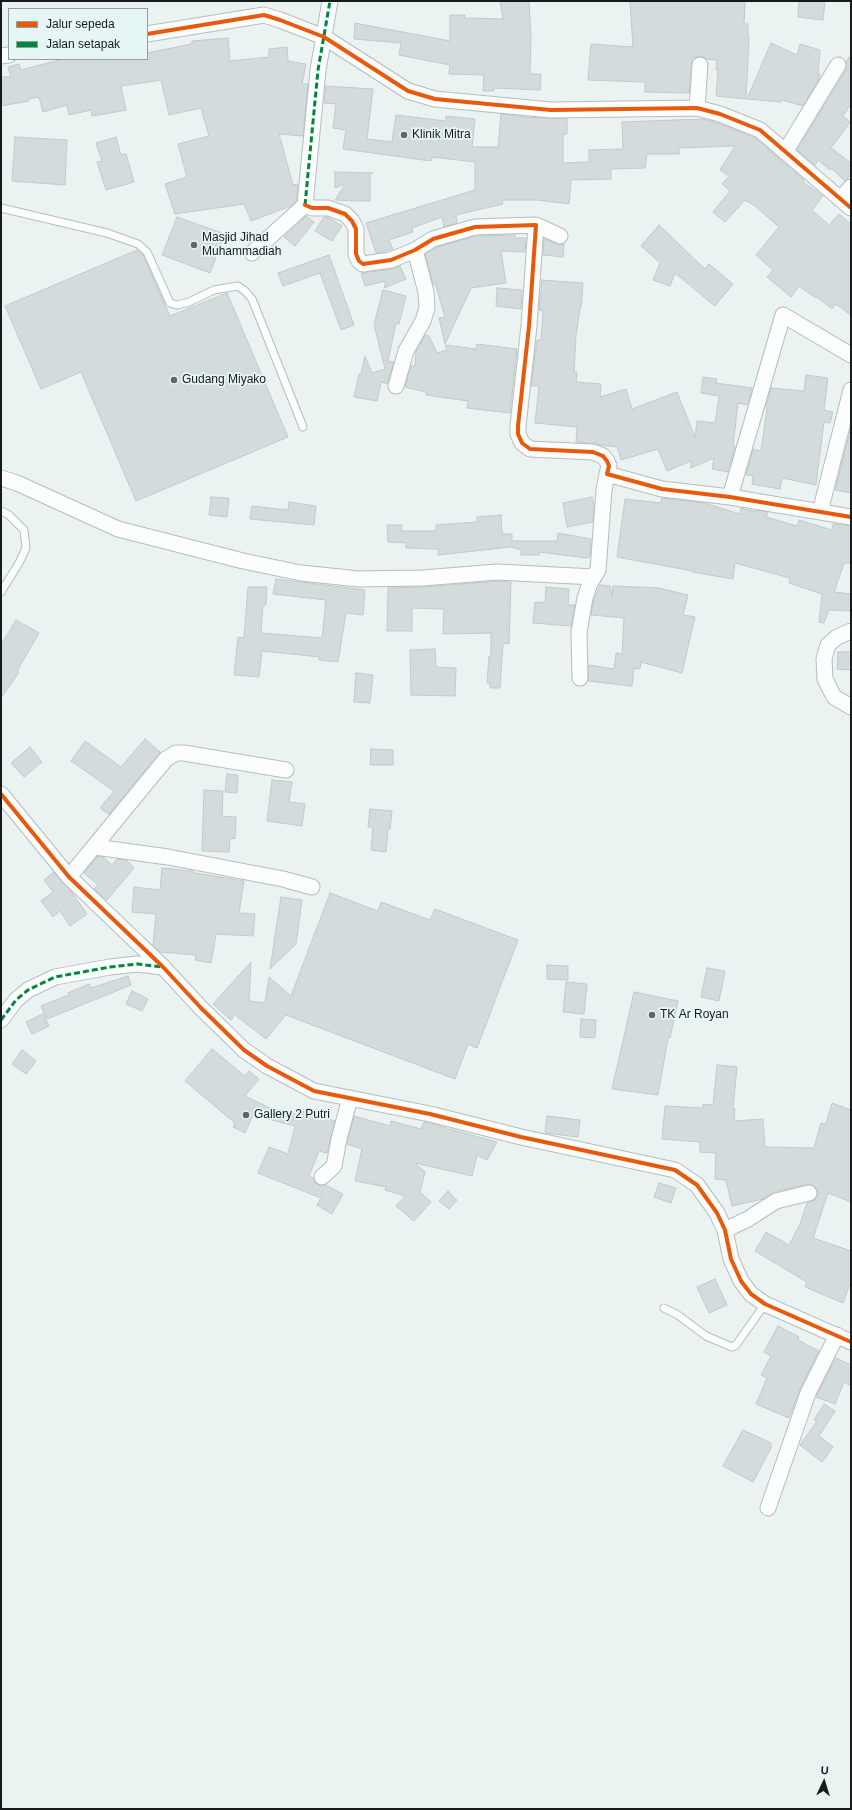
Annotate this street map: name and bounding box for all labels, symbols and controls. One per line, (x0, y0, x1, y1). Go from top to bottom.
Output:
legend (8, 8, 148, 60)
text: Jalur sepeda (46, 17, 115, 31)
text: Jalan setapak (46, 37, 120, 51)
place label: Klinik Mitra (412, 128, 471, 142)
marker: Klinik Mitra (399, 130, 409, 140)
place label: Masjid Jihad Muhammadiah (202, 231, 281, 259)
marker: Masjid Jihad Muhammadiah (189, 240, 199, 250)
place label: Gudang Miyako (182, 373, 266, 387)
marker: Gudang Miyako (169, 375, 179, 385)
place label: TK Ar Royan (660, 1008, 729, 1022)
marker: TK Ar Royan (647, 1010, 657, 1020)
place label: Gallery 2 Putri (254, 1108, 330, 1122)
marker: Gallery 2 Putri (241, 1110, 251, 1120)
north arrow (804, 1762, 844, 1802)
text: U (820, 1764, 829, 1776)

